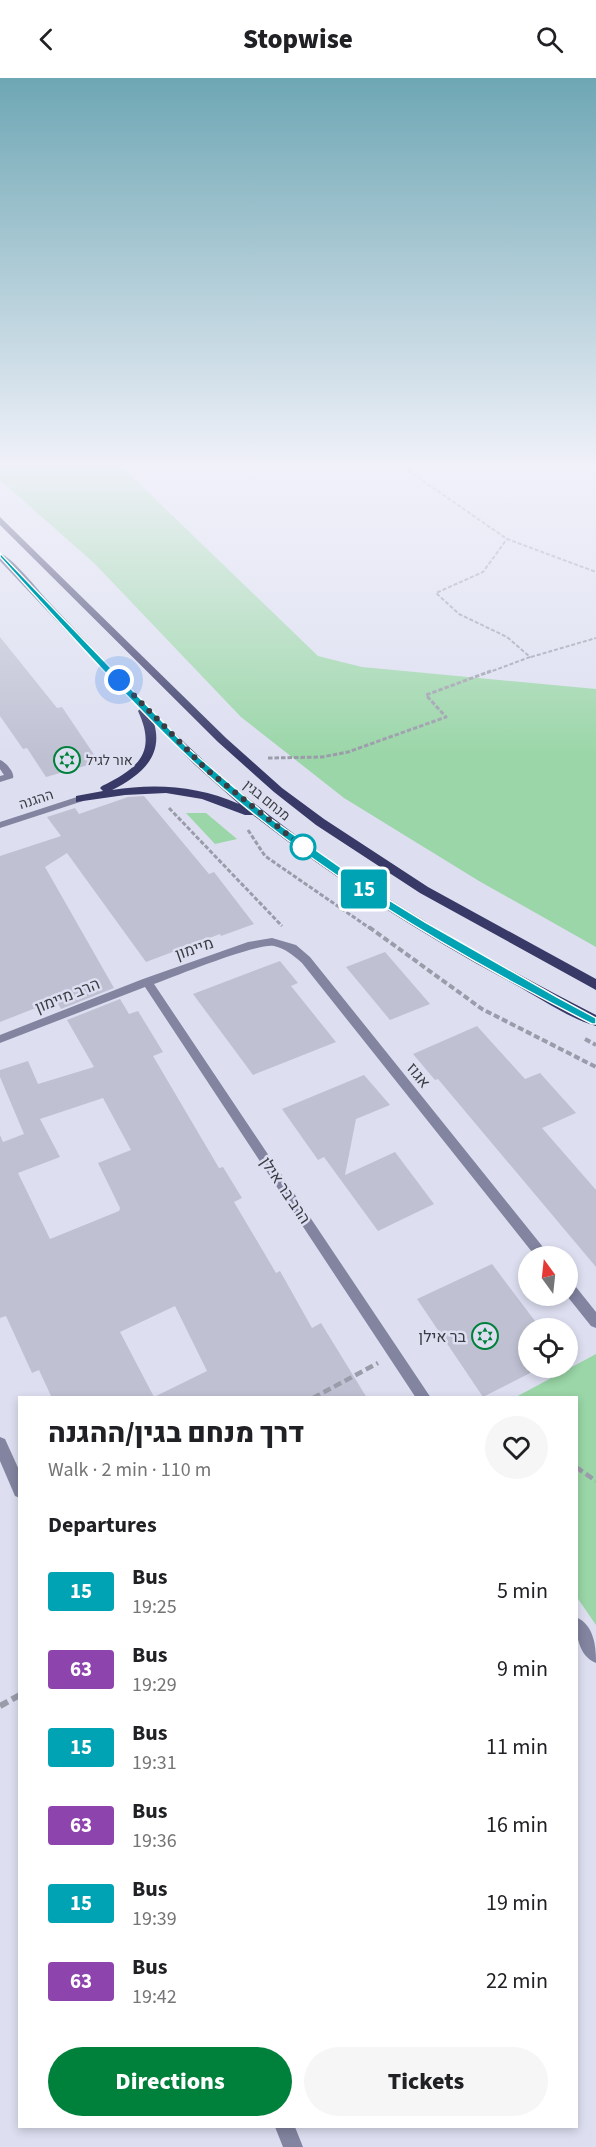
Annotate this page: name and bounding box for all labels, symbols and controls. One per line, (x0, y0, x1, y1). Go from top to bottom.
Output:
text: Stopwise (243, 20, 353, 59)
icon: back (30, 23, 63, 56)
icon: search (533, 23, 566, 56)
your location (104, 665, 134, 695)
synagogue icon: אור לגיל (52, 745, 82, 775)
place label: אור לגיל (86, 751, 133, 771)
street label: מנחם בגין (239, 776, 294, 826)
street label: ההגנה (16, 785, 56, 815)
unlabelled marker (290, 834, 316, 860)
line badge: 15 (337, 870, 391, 908)
text: 15 (353, 874, 375, 904)
street label: מיימון (172, 932, 216, 966)
street label: הרב מיימון (32, 973, 103, 1019)
street label: אגוז (401, 1058, 435, 1093)
street label: הרב בר אילן (255, 1153, 316, 1228)
north arrow (518, 1246, 578, 1306)
map controls (518, 1246, 578, 1378)
button: locate (518, 1318, 578, 1378)
synagogue icon: בר אילן (470, 1321, 500, 1351)
place label: בר אילן (419, 1326, 467, 1348)
text: דרך מנחם בגין/ההגנה (48, 1413, 304, 1453)
button: heart (485, 1416, 548, 1479)
text: Walk · 2 min · 110 m (48, 1456, 211, 1484)
text: Departures (48, 1509, 157, 1541)
text: Bus (132, 1561, 168, 1593)
text: 5 min (497, 1575, 548, 1607)
text: 15 (70, 1576, 92, 1606)
text: 19:25 (132, 1593, 177, 1621)
text: Bus (132, 1639, 168, 1671)
text: 9 min (497, 1653, 548, 1685)
text: 63 (70, 1654, 92, 1684)
text: 19:29 (132, 1671, 177, 1699)
text: Bus (132, 1717, 168, 1749)
text: 11 min (486, 1731, 548, 1763)
text: 15 (70, 1732, 92, 1762)
text: 19:31 (132, 1749, 177, 1777)
text: Bus (132, 1795, 168, 1827)
text: 16 min (486, 1809, 548, 1841)
text: 63 (70, 1810, 92, 1840)
text: 19:36 (132, 1827, 177, 1855)
text: Bus (132, 1873, 168, 1905)
text: 19 min (486, 1887, 548, 1919)
text: 15 (70, 1888, 92, 1918)
text: 19:39 (132, 1905, 177, 1933)
text: Bus (132, 1951, 168, 1983)
text: 22 min (486, 1965, 548, 1997)
text: 63 (70, 1966, 92, 1996)
text: 19:42 (132, 1983, 177, 2011)
button: Directions (48, 2047, 292, 2116)
button: Tickets (304, 2047, 548, 2116)

